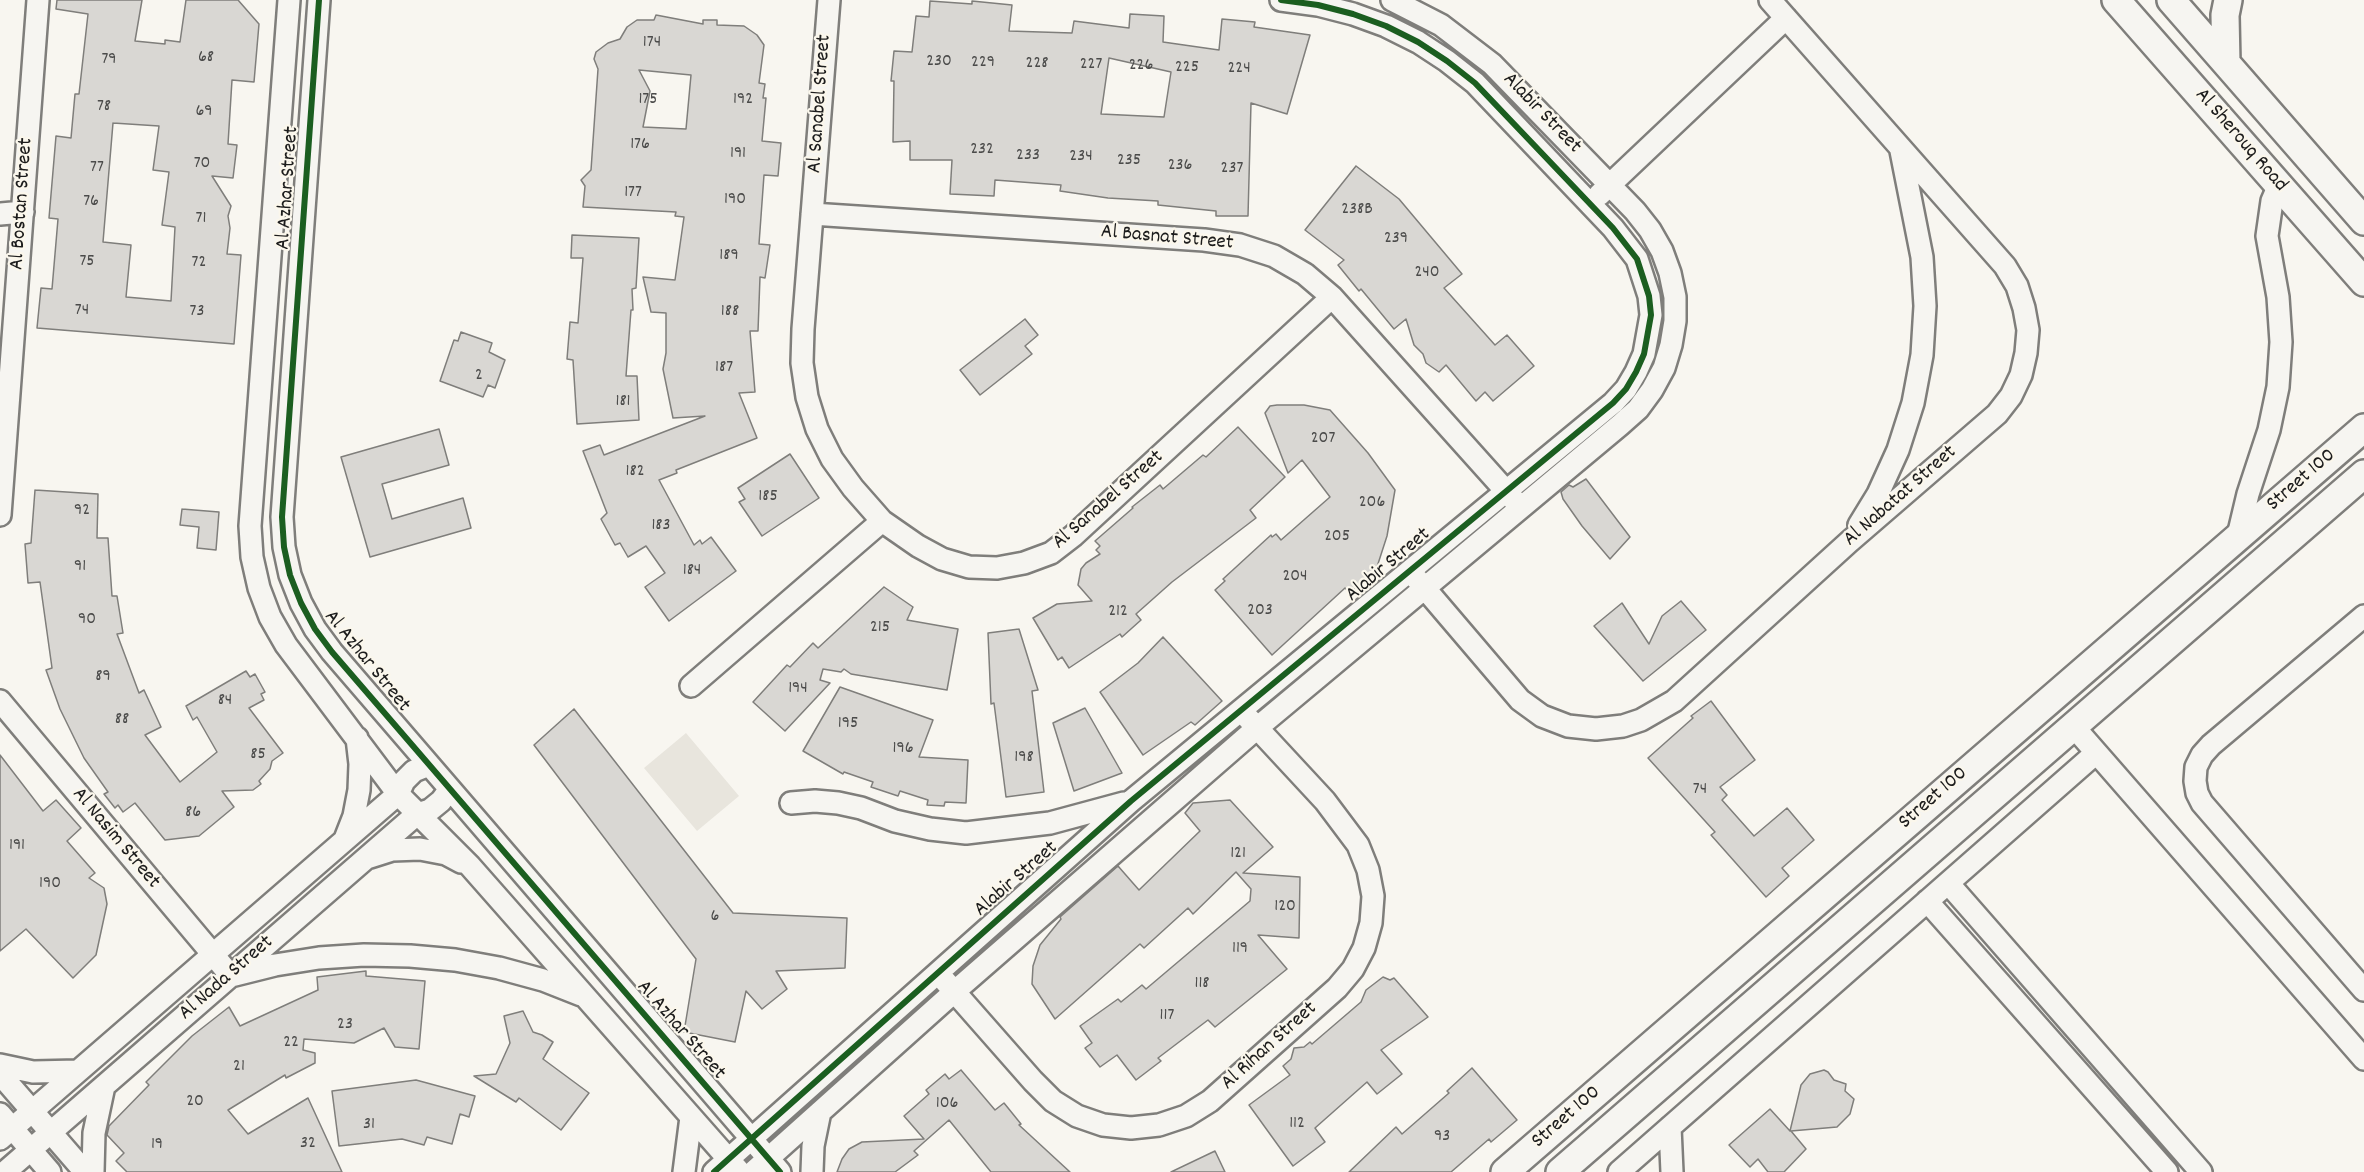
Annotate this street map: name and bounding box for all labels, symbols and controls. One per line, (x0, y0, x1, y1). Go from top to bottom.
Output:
house number: 174 (643, 33, 661, 55)
street label: Al Sanabel Street (804, 34, 838, 174)
house number: 68 (198, 48, 214, 70)
house number: 79 (101, 50, 117, 72)
house number: 230 (926, 52, 952, 74)
house number: 229 (971, 53, 995, 75)
house number: 228 (1026, 54, 1048, 76)
house number: 227 (1080, 55, 1102, 77)
house number: 226 (1129, 56, 1153, 78)
house number: 225 (1175, 58, 1199, 80)
house number: 224 (1227, 59, 1251, 81)
street label: Alabir Street (1496, 68, 1586, 160)
street label: Al Sherouq Road (2188, 84, 2292, 198)
house number: 175 (638, 90, 658, 112)
house number: 192 (733, 90, 753, 112)
house number: 78 (97, 97, 111, 119)
house number: 69 (195, 102, 213, 124)
street label: Al Azhar Street (272, 125, 306, 251)
house number: 176 (630, 135, 650, 157)
street label: Al Bostan Street (6, 137, 40, 271)
house number: 232 (970, 140, 994, 162)
house number: 191 (730, 144, 746, 166)
house number: 233 (1016, 146, 1040, 168)
house number: 234 (1069, 147, 1093, 169)
house number: 235 (1117, 151, 1141, 173)
house number: 70 (194, 154, 210, 176)
house number: 236 (1168, 156, 1192, 178)
house number: 77 (90, 158, 104, 180)
house number: 237 (1221, 159, 1243, 181)
house number: 177 (624, 183, 642, 205)
house number: 190 (724, 190, 746, 212)
house number: 76 (83, 192, 99, 214)
house number: 238B (1341, 200, 1373, 222)
house number: 71 (196, 209, 206, 231)
street label: Al Basnat Street (1100, 221, 1234, 257)
house number: 239 (1384, 229, 1408, 251)
house number: 189 (719, 246, 739, 268)
house number: 75 (79, 252, 95, 274)
house number: 72 (192, 253, 206, 275)
house number: 240 (1414, 263, 1440, 285)
house number: 74 (75, 301, 89, 323)
house number: 73 (190, 302, 204, 324)
house number: 188 (721, 302, 739, 324)
house number: 187 (715, 358, 733, 380)
house number: 2 (475, 366, 483, 388)
house number: 181 (615, 392, 631, 414)
house number: 207 (1311, 429, 1335, 451)
street label: Al Nabatat Street (1839, 441, 1963, 553)
street label: Street 100 (2262, 444, 2342, 518)
street label: Al Sanabel Street (1048, 446, 1170, 556)
house number: 182 (625, 462, 645, 484)
house number: 185 (758, 487, 778, 509)
house number: 206 (1359, 493, 1385, 515)
house number: 92 (74, 501, 90, 523)
house number: 183 (651, 516, 671, 538)
street label: Alabir Street (1341, 523, 1437, 609)
house number: 205 (1324, 527, 1350, 549)
house number: 91 (74, 557, 86, 579)
house number: 184 (683, 561, 701, 583)
house number: 204 (1282, 567, 1308, 589)
house number: 203 (1247, 601, 1273, 623)
house number: 212 (1108, 602, 1128, 624)
street label: Al Azhar Street (317, 606, 415, 718)
house number: 90 (78, 610, 96, 632)
house number: 215 (870, 618, 890, 640)
house number: 89 (95, 667, 111, 689)
house number: 194 (788, 679, 808, 701)
house number: 84 (218, 691, 232, 713)
house number: 88 (115, 710, 129, 732)
house number: 195 (838, 714, 858, 736)
house number: 196 (892, 739, 914, 761)
house number: 85 (250, 745, 266, 767)
house number: 198 (1014, 748, 1034, 770)
street label: Street 100 (1894, 762, 1974, 836)
house number: 74 (1693, 780, 1707, 802)
street label: Al Nasim Street (65, 783, 165, 895)
house number: 86 (185, 803, 201, 825)
house number: 191 (9, 836, 25, 858)
street label: Alabir Street (970, 837, 1064, 923)
house number: 121 (1230, 844, 1246, 866)
house number: 190 (39, 874, 61, 896)
house number: 120 (1274, 897, 1296, 919)
house number: 6 (711, 907, 719, 929)
street label: Al Nada Street (175, 931, 279, 1027)
house number: 119 (1232, 939, 1248, 961)
house number: 118 (1194, 974, 1210, 996)
street label: Al Azhar Street (630, 976, 730, 1086)
street label: Al Rihan Street (1217, 997, 1323, 1097)
house number: 117 (1160, 1006, 1174, 1028)
house number: 23 (337, 1015, 353, 1037)
house number: 22 (283, 1033, 299, 1055)
house number: 21 (233, 1057, 245, 1079)
street label: Street 100 (1527, 1081, 1607, 1155)
house number: 20 (186, 1092, 204, 1114)
house number: 106 (936, 1094, 958, 1116)
house number: 112 (1289, 1114, 1305, 1136)
house number: 31 (363, 1115, 375, 1137)
house number: 93 (1434, 1127, 1450, 1149)
house number: 32 (300, 1134, 316, 1156)
house number: 19 (151, 1135, 163, 1157)

